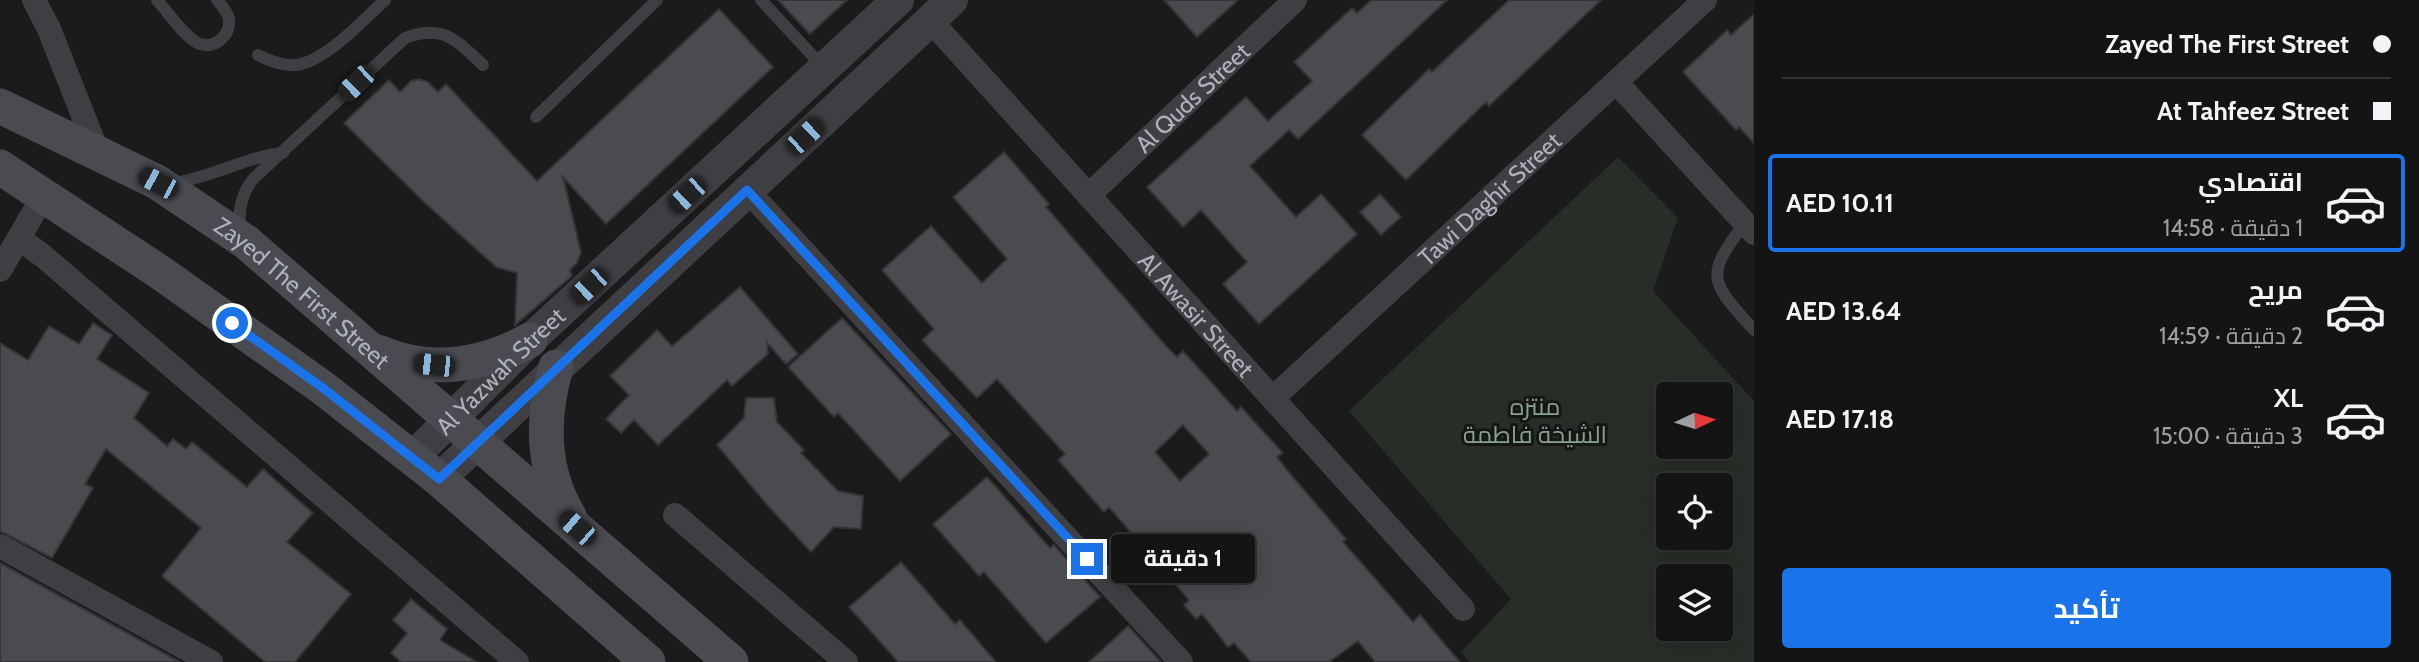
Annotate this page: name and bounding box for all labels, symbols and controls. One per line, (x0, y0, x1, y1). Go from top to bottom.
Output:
text: Zayed The First Street (2105, 28, 2349, 60)
street label: Al Quds Street (1129, 36, 1255, 158)
car (334, 61, 379, 105)
text: At Tahfeez Street (2157, 95, 2349, 127)
car (783, 114, 828, 158)
street label: Tawi Daghir Street (1412, 126, 1567, 272)
car (135, 164, 182, 202)
text: اقتصادي (2198, 166, 2303, 198)
icon: car (2324, 172, 2387, 235)
car (665, 173, 710, 217)
text: AED 10.11 (1786, 187, 1894, 219)
street label: Zayed The First Street (209, 210, 396, 374)
text: 1 دقيقة · 14:58 (2163, 214, 2303, 242)
street label: Al Awasir Street (1132, 246, 1260, 383)
car (567, 264, 612, 308)
text: مريح (2248, 274, 2303, 306)
icon: car (2324, 280, 2387, 343)
text: AED 13.64 (1786, 295, 1902, 327)
street label: Al Yazwah Street (429, 301, 571, 441)
route start (216, 307, 248, 339)
text: 2 دقيقة · 14:59 (2159, 322, 2303, 350)
car (413, 352, 456, 378)
north arrow (1656, 382, 1732, 458)
map controls (1656, 382, 1733, 641)
text: XL (2274, 382, 2303, 414)
icon: car (2324, 388, 2387, 451)
park label: منتزه الشيخة فاطمة (1463, 392, 1607, 449)
text: AED 17.18 (1786, 403, 1894, 435)
text: 3 دقيقة · 15:00 (2153, 422, 2303, 450)
button: locate (1656, 473, 1733, 550)
car (555, 506, 600, 550)
callout: 1 دقيقة (1112, 534, 1255, 584)
route end (1071, 543, 1103, 575)
text: 1 دقيقة (1144, 544, 1222, 572)
button: layers (1656, 564, 1733, 641)
button: تأكيد (1782, 568, 2391, 648)

